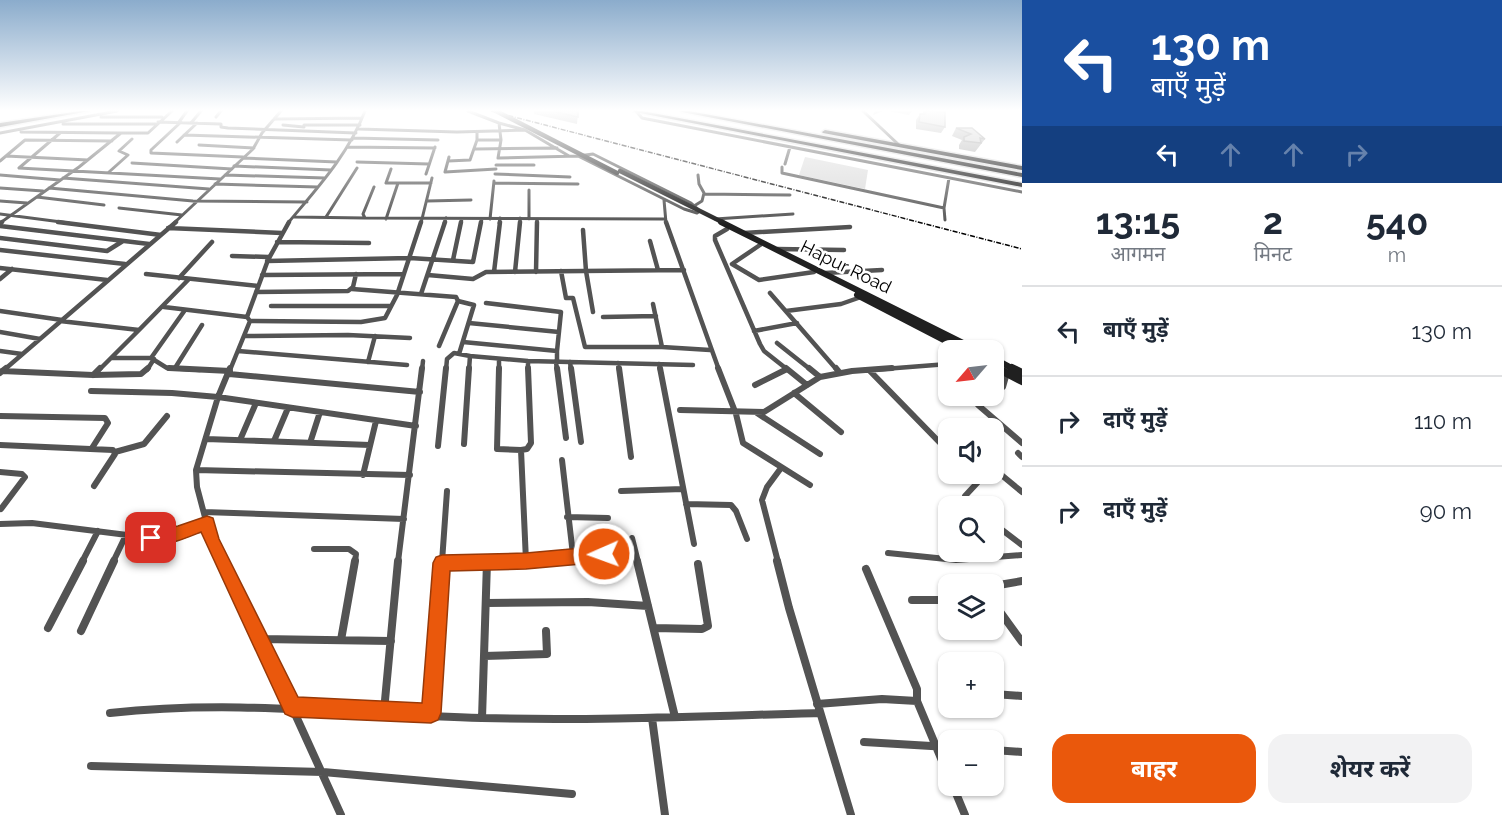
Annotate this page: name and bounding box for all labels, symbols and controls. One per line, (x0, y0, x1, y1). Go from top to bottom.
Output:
text: 130 m (1151, 21, 1270, 70)
icon: left (1052, 24, 1130, 102)
text: बाएँ मुड़ें (1151, 71, 1226, 102)
icon: left (1151, 138, 1184, 171)
icon: ahead (1214, 138, 1247, 171)
icon: ahead (1277, 138, 1310, 171)
icon: right (1340, 138, 1373, 171)
text: 13:15 (1096, 200, 1180, 242)
text: 2 (1263, 200, 1283, 242)
text: 540 (1366, 201, 1428, 243)
street label: Hapur Road (797, 236, 895, 298)
text: आगमन (1111, 242, 1165, 266)
text: मिनट (1254, 242, 1292, 266)
text: m (1388, 243, 1406, 267)
icon: left (1052, 315, 1085, 348)
text: बाएँ मुड़ें (1103, 316, 1169, 342)
text: 130 m (1412, 318, 1472, 344)
north arrow (938, 340, 1004, 406)
map controls (938, 340, 1004, 796)
icon: right (1052, 405, 1085, 438)
text: दाएँ मुड़ें (1103, 406, 1167, 432)
text: 110 m (1414, 408, 1472, 434)
button: sound (938, 418, 1004, 484)
icon: right (1052, 495, 1085, 528)
button: search (938, 496, 1004, 562)
text: दाएँ मुड़ें (1103, 496, 1167, 522)
text: 90 m (1420, 498, 1472, 524)
pin (125, 512, 176, 563)
icon: arrive (134, 521, 167, 554)
position arrow (572, 522, 636, 586)
button: layers (938, 574, 1004, 640)
button: + (938, 652, 1004, 718)
button: − (938, 730, 1004, 796)
button: बाहर (1052, 734, 1256, 803)
button: शेयर करें (1268, 734, 1472, 803)

